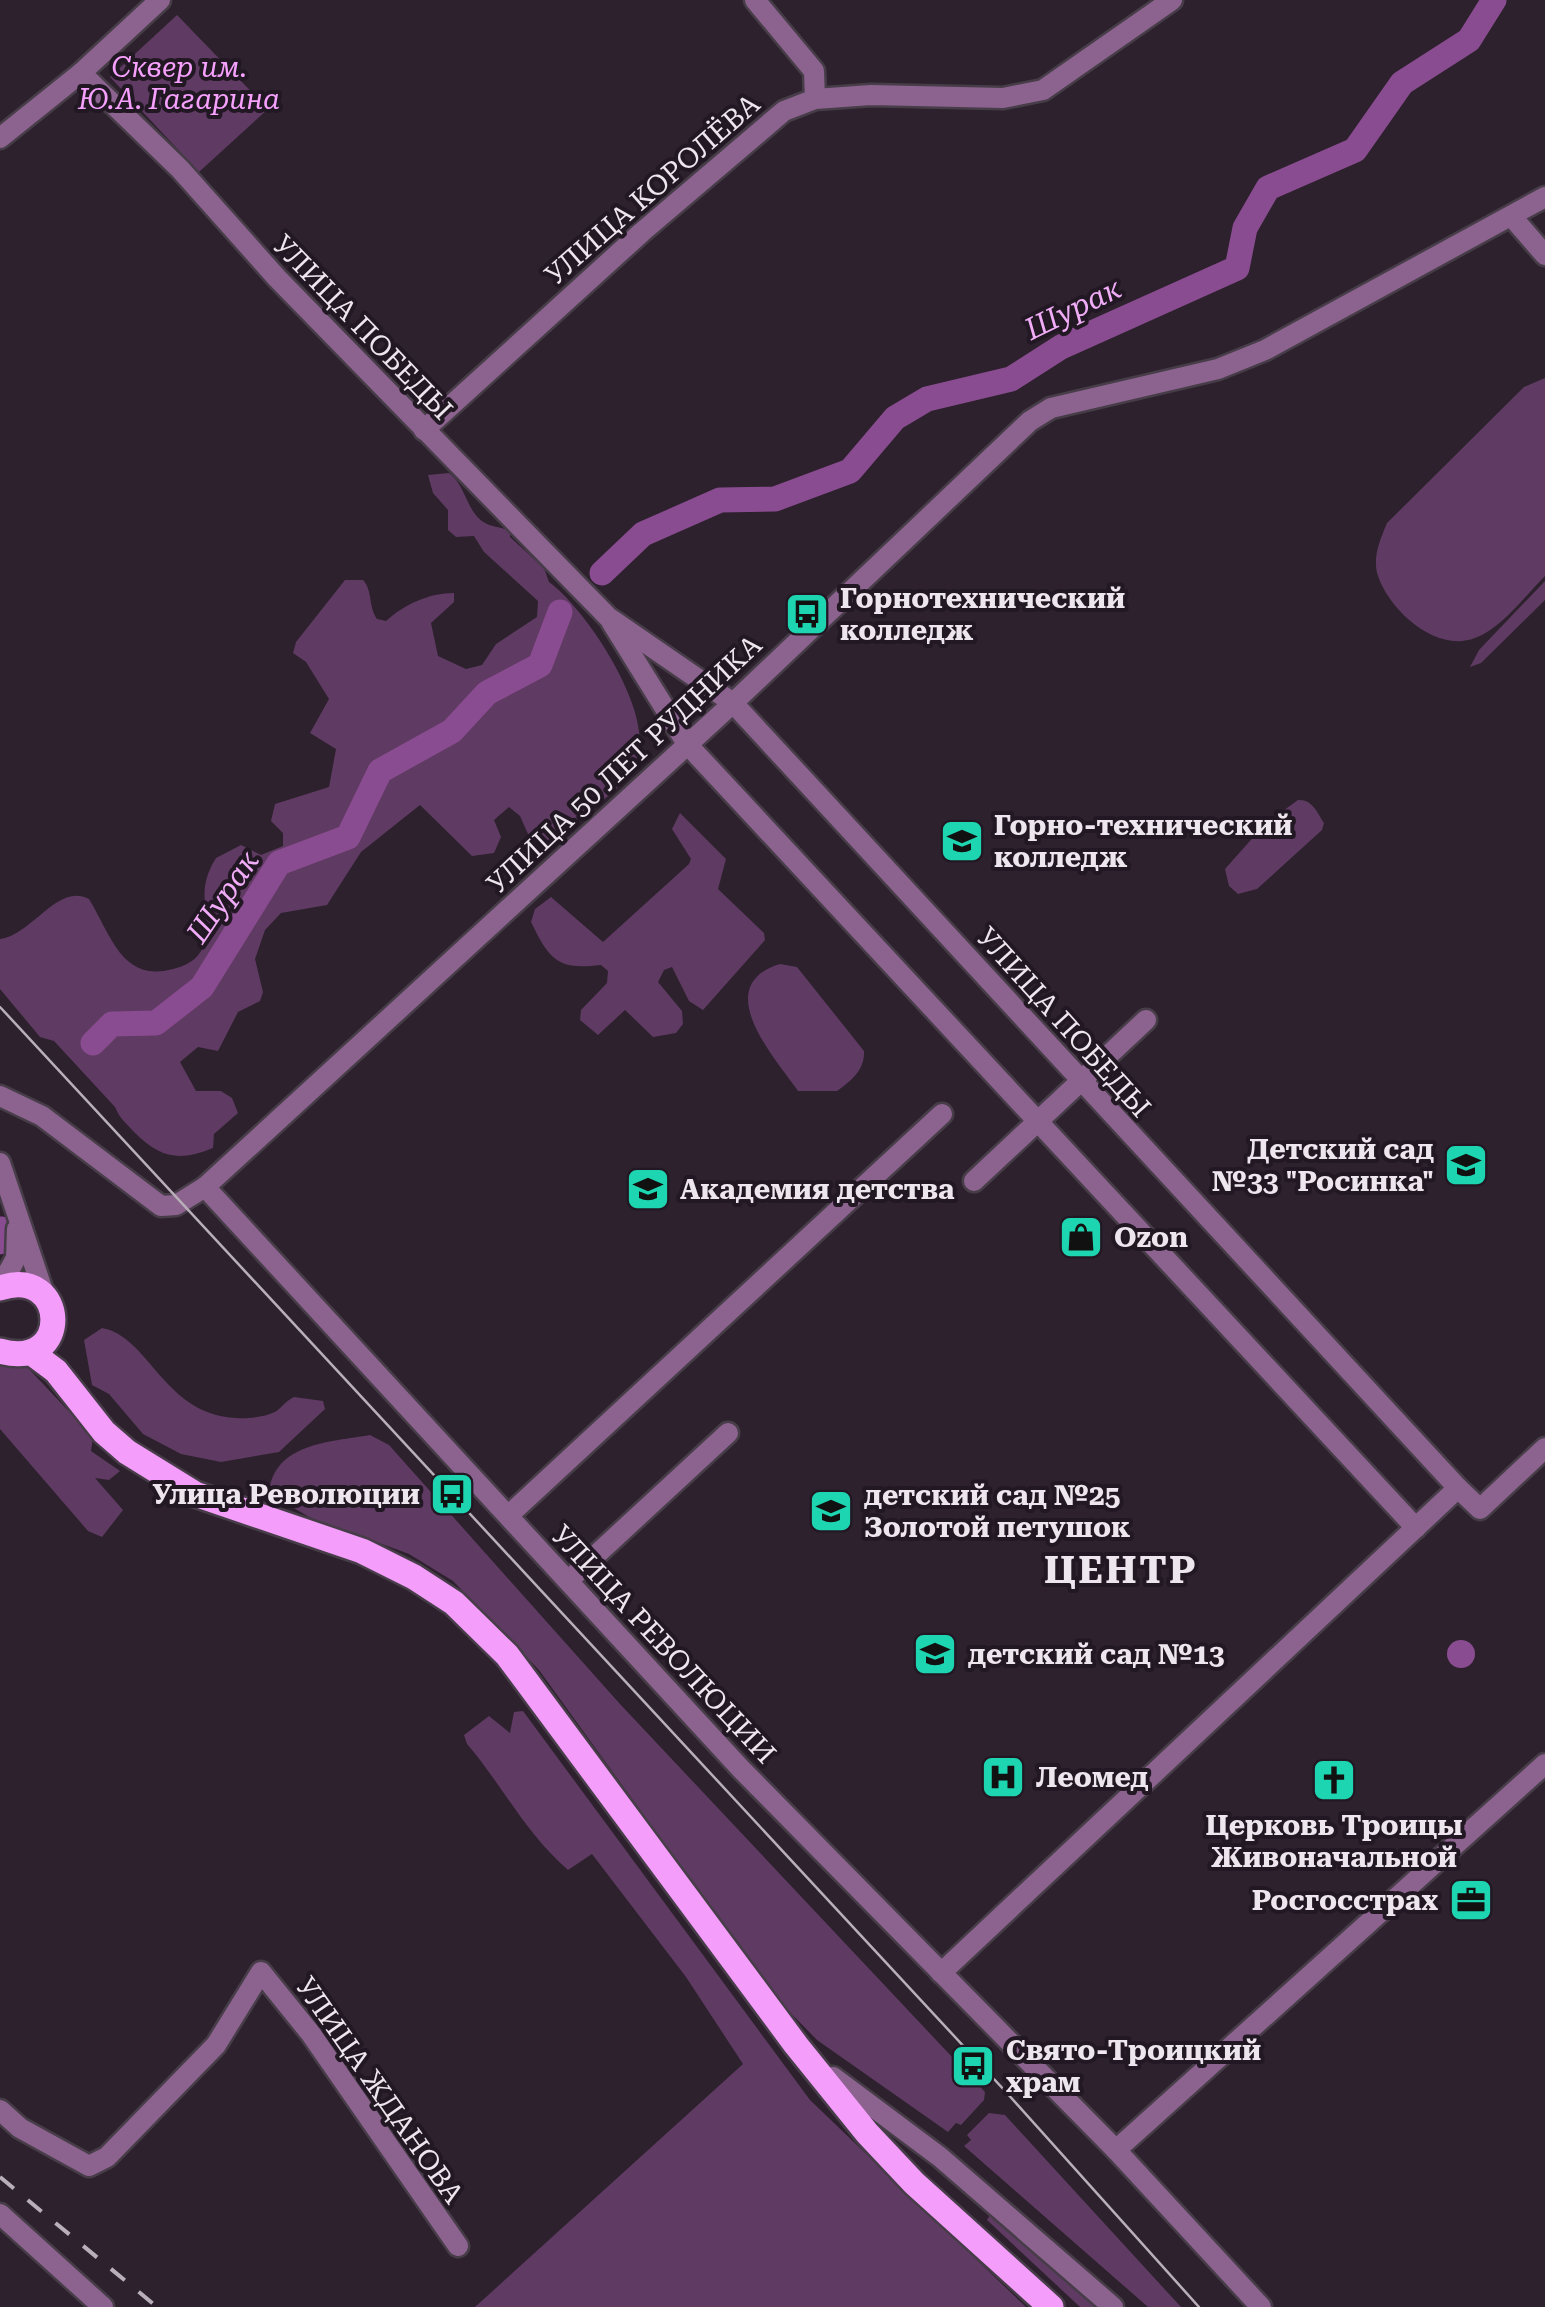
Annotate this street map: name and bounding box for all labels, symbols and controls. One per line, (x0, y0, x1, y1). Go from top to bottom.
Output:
park label: Сквер им. Ю.А. Гагарина (77, 51, 280, 116)
street label: УЛИЦА КОРОЛЁВА (538, 87, 767, 292)
street label: УЛИЦА ПОБЕДЫ (266, 228, 459, 427)
water label: Шурак (1018, 270, 1127, 347)
place label: Горнотехнический колледж (840, 582, 1125, 647)
bus stop icon: Горнотехнический колледж (784, 591, 830, 637)
street label: УЛИЦА 50 ЛЕТ РУДНИКА (480, 628, 769, 900)
place label: Горно-технический колледж (994, 809, 1293, 874)
school or university icon: Горно-технический колледж (939, 818, 985, 864)
water label: Шурак (179, 844, 266, 950)
street label: УЛИЦА ПОБЕДЫ (970, 921, 1157, 1124)
place label: Детский сад №33 "Росинка" (1212, 1133, 1434, 1198)
school or university icon: Детский сад №33 "Росинка" (1443, 1142, 1489, 1188)
school or university icon: Академия детства (625, 1166, 671, 1212)
place label: Академия детства (680, 1173, 955, 1206)
shop icon: Ozon (1058, 1214, 1104, 1260)
place label: Ozon (1114, 1221, 1188, 1254)
bus stop icon: Улица Революции (429, 1471, 475, 1517)
place label: Улица Революции (152, 1478, 420, 1511)
place label: детский сад №25 Золотой петушок (864, 1479, 1130, 1544)
school or university icon: детский сад №25 Золотой петушок (808, 1488, 854, 1534)
street label: УЛИЦА РЕВОЛЮЦИИ (545, 1518, 783, 1770)
district label: ЦЕНТР (1044, 1548, 1198, 1592)
school or university icon: детский сад №13 (912, 1631, 958, 1677)
place label: детский сад №13 (968, 1638, 1225, 1671)
hospital icon: Леомед (980, 1754, 1026, 1800)
church icon: Церковь Троицы Живоначальной (1311, 1757, 1357, 1803)
place label: Леомед (1036, 1761, 1149, 1794)
place label: Церковь Троицы Живоначальной (1206, 1809, 1462, 1874)
office icon: Росгосстрах (1448, 1877, 1494, 1923)
place label: Росгосстрах (1252, 1884, 1438, 1917)
street label: УЛИЦА ЖДАНОВА (289, 1971, 470, 2210)
place label: Свято-Троицкий храм (1006, 2034, 1261, 2099)
bus stop icon: Свято-Троицкий храм (950, 2043, 996, 2089)

